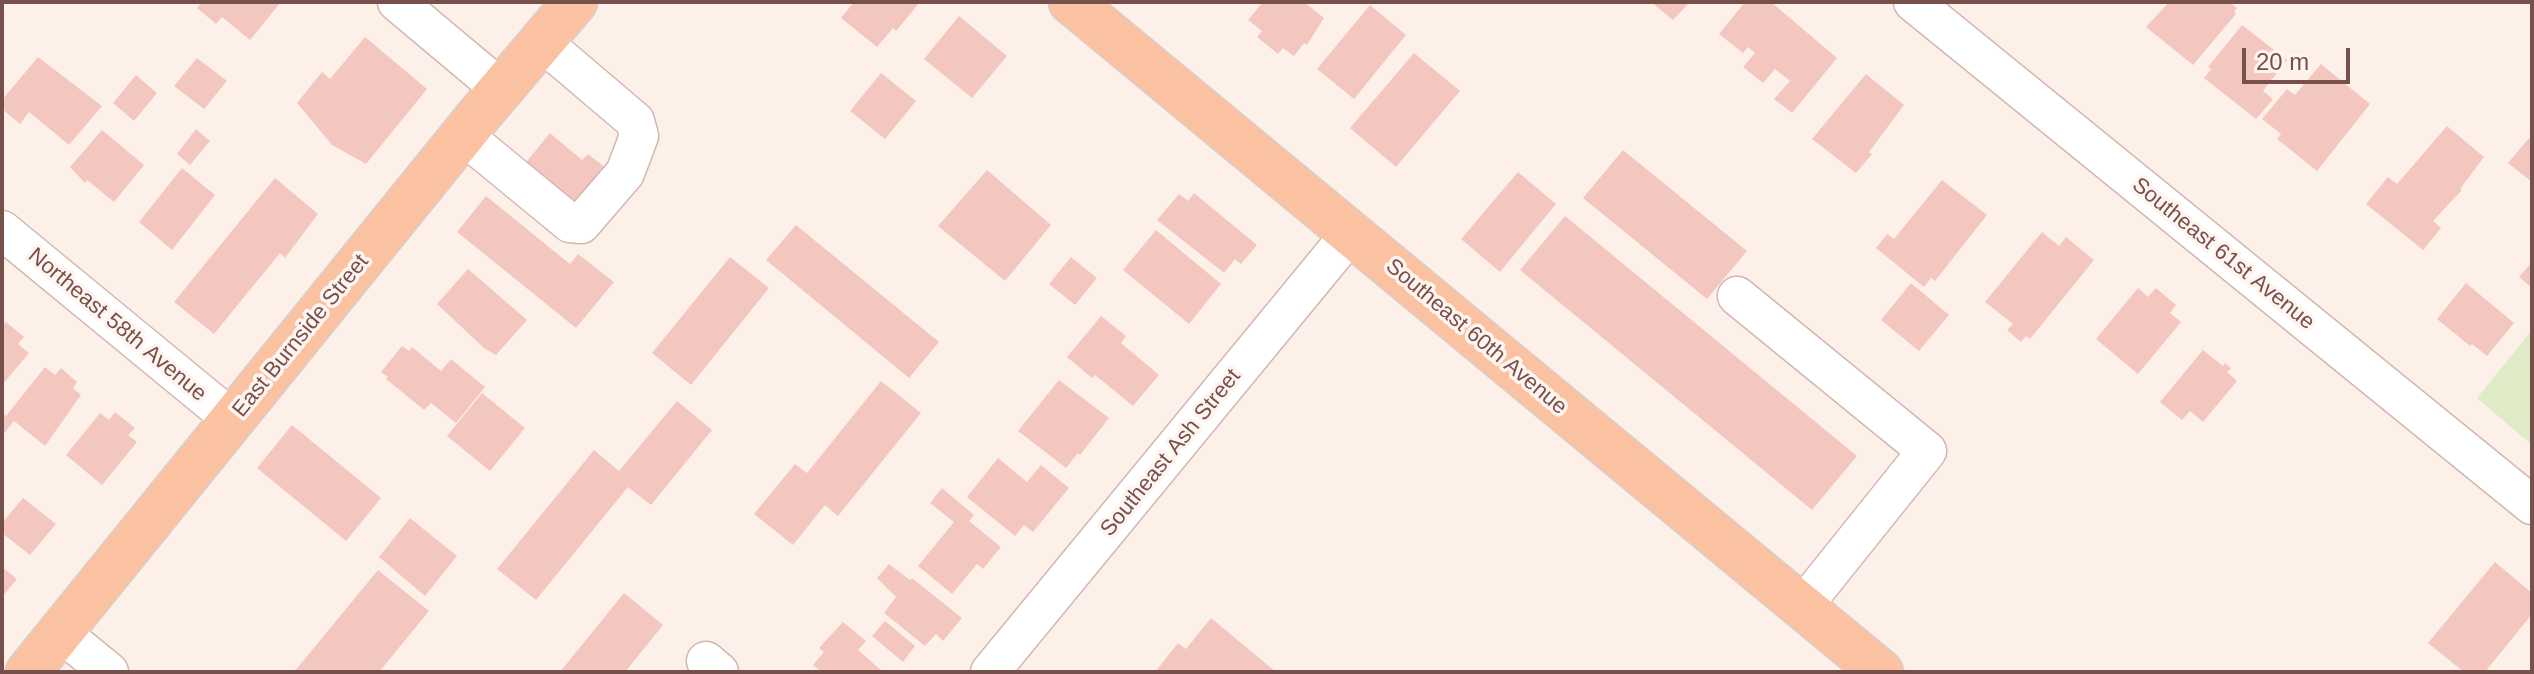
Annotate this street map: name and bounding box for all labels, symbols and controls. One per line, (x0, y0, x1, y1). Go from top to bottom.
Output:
scale bar (2246, 32, 2354, 82)
text: 20 m (2256, 48, 2309, 75)
street label: Southeast 61st Avenue (2126, 172, 2320, 336)
street label: Northeast 58th Avenue (22, 243, 212, 407)
street label: East Burnside Street (227, 249, 375, 423)
street label: Southeast 60th Avenue (1380, 254, 1572, 420)
street label: Southeast Ash Street (1095, 364, 1247, 542)

